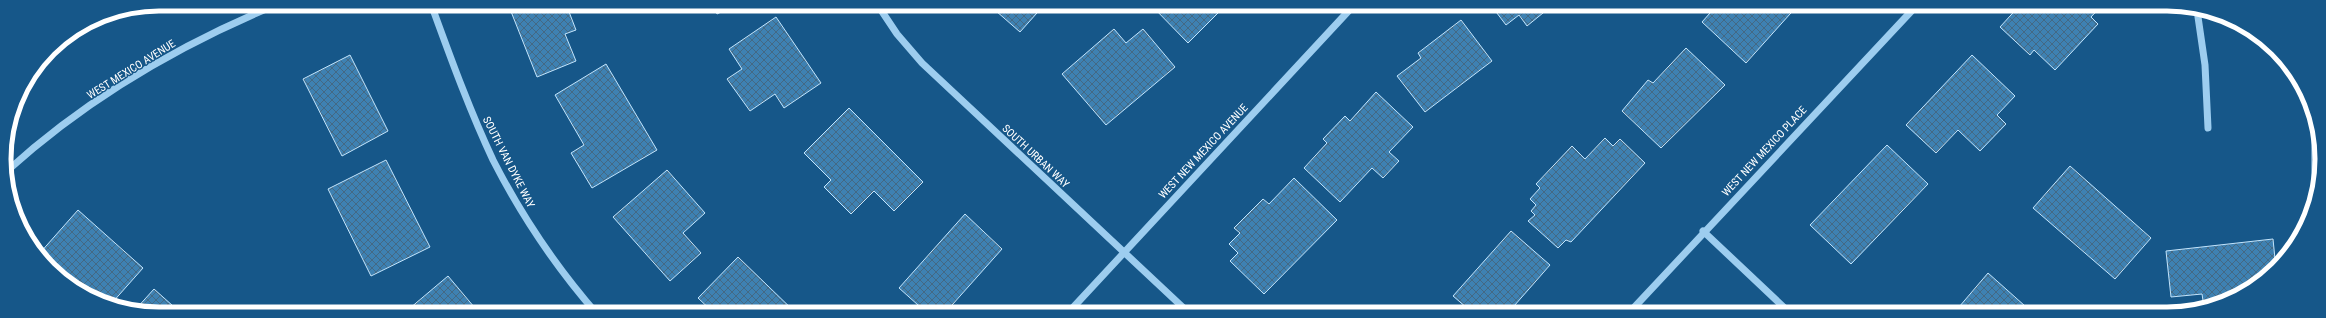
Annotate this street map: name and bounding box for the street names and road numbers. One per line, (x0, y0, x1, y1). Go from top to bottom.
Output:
street label: WEST MEXICO AVENUE (85, 37, 178, 102)
street label: WEST NEW MEXICO AVENUE (1156, 101, 1251, 201)
street label: WEST NEW MEXICO PLACE (1719, 103, 1810, 199)
street label: SOUTH VAN DYKE WAY (480, 114, 537, 210)
street label: SOUTH URBAN WAY (999, 122, 1072, 191)

